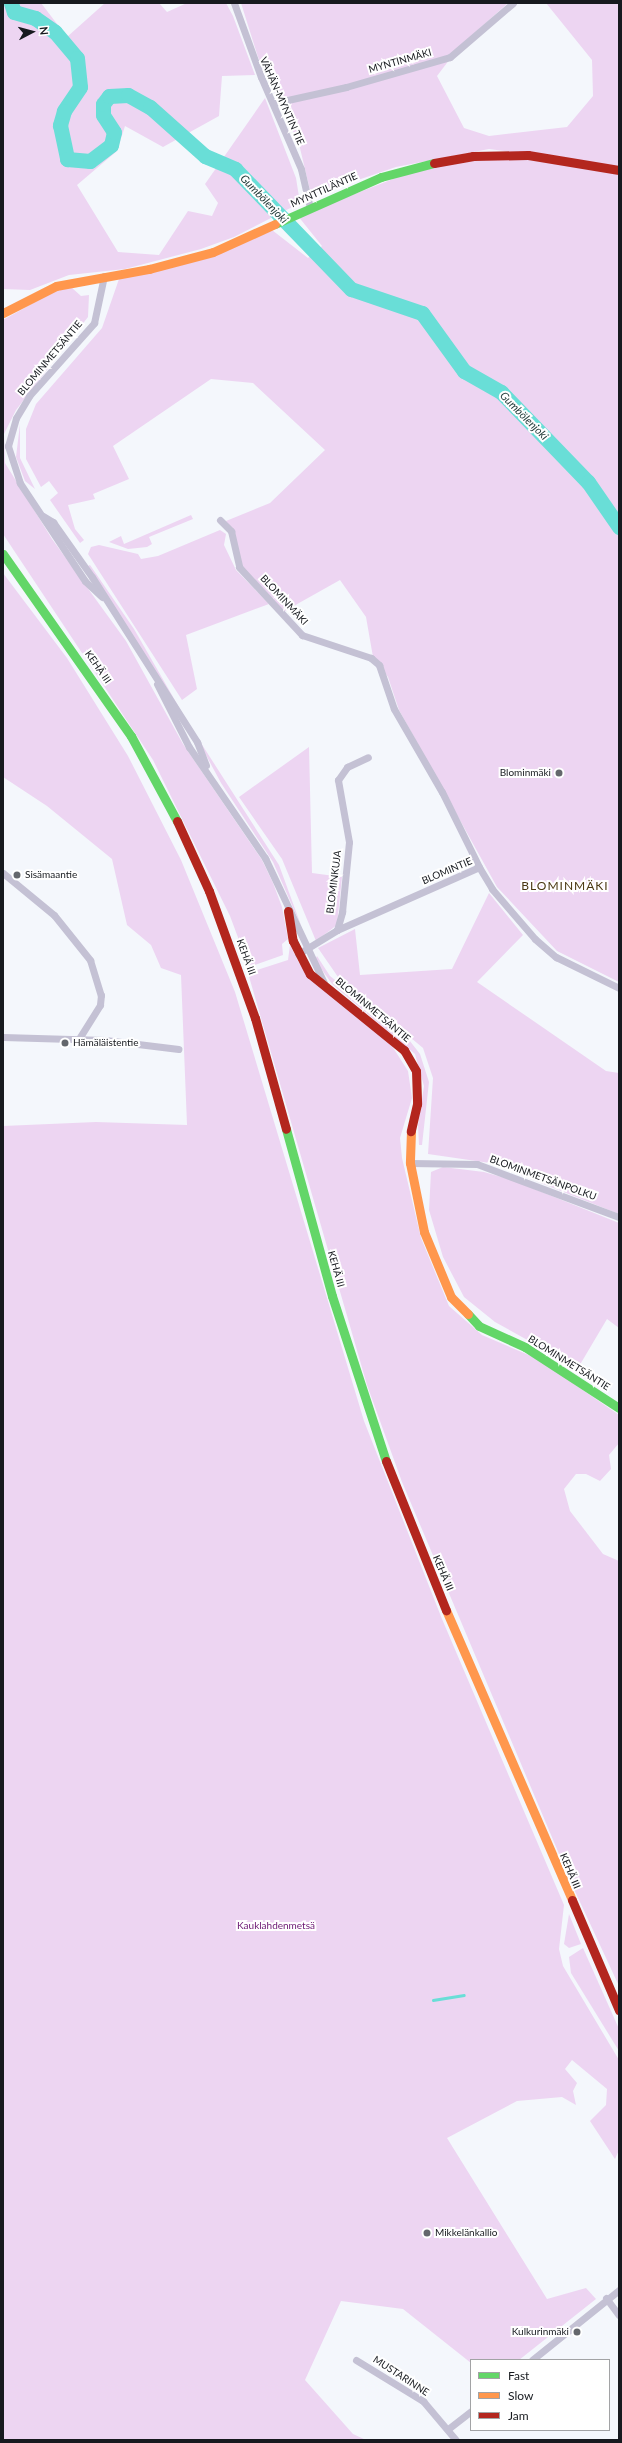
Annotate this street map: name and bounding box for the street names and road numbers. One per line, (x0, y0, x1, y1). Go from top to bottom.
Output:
street label: MYNTINMÄKI (367, 46, 433, 76)
street label: VÄHÄN-MYNTIN TIE (257, 55, 307, 147)
street label: MYNTTILÄNTIE (289, 170, 359, 210)
street label: BLOMINMETSÄNTIE (15, 318, 85, 398)
street label: BLOMINMÄKI (258, 572, 310, 628)
street label: KEHÄ III (82, 648, 114, 686)
street label: BLOMINKUJA (324, 850, 344, 914)
street label: BLOMINTIE (420, 855, 474, 887)
street label: KEHÄ III (234, 937, 258, 977)
street label: BLOMINMETSÄNTIE (333, 975, 413, 1045)
street label: BLOMINMETSÄNPOLKU (488, 1153, 598, 1203)
street label: KEHÄ III (325, 1249, 347, 1289)
street label: BLOMINMETSÄNTIE (526, 1333, 612, 1393)
street label: KEHÄ III (430, 1553, 456, 1593)
street label: KEHÄ III (557, 1851, 583, 1891)
street label: MUSTARINNE (371, 2353, 431, 2399)

